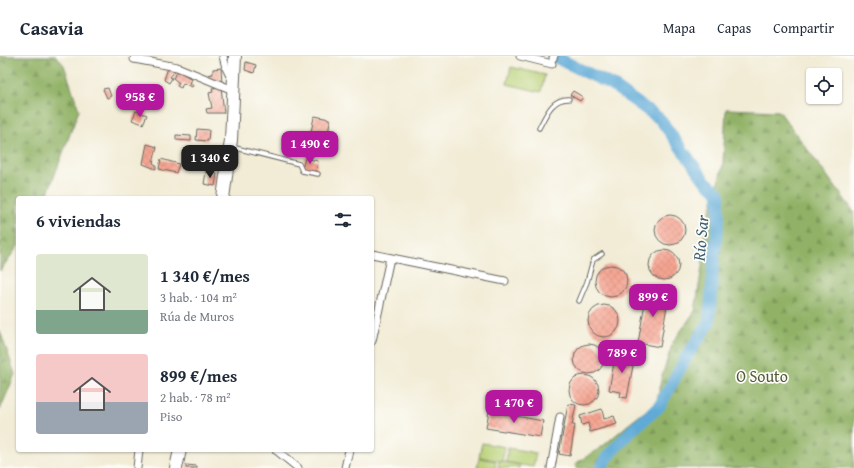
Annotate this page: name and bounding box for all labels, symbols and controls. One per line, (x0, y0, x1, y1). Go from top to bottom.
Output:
text: Casavia (20, 14, 83, 42)
text: Mapa (663, 18, 695, 38)
text: Capas (717, 18, 751, 38)
text: Compartir (773, 18, 834, 38)
map controls (806, 68, 842, 104)
button: locate (806, 68, 842, 104)
pin: 958 € (112, 84, 168, 118)
text: 958 € (125, 87, 155, 106)
pin: 1 490 € (273, 131, 347, 165)
text: 1 490 € (290, 134, 330, 153)
pin: 1 340 € (173, 145, 247, 179)
text: 1 340 € (190, 148, 230, 167)
text: 6 viviendas (36, 208, 121, 233)
icon: filters (332, 209, 354, 231)
water label: Río Sar (685, 213, 715, 263)
text: 1 340 €/mes (160, 263, 250, 288)
icon: home (68, 270, 116, 318)
pin: 899 € (625, 284, 681, 318)
text: 899 € (638, 287, 668, 306)
text: 3 hab. · 104 m² (160, 288, 237, 307)
text: Rúa de Muros (160, 307, 234, 326)
pin: 789 € (594, 340, 650, 374)
text: 789 € (607, 343, 637, 362)
text: 899 €/mes (160, 363, 237, 388)
park label: O Souto (736, 364, 788, 388)
icon: home (68, 370, 116, 418)
text: 2 hab. · 78 m² (160, 388, 231, 407)
pin: 1 470 € (477, 390, 551, 424)
text: 1 470 € (494, 393, 534, 412)
text: Piso (160, 407, 182, 426)

